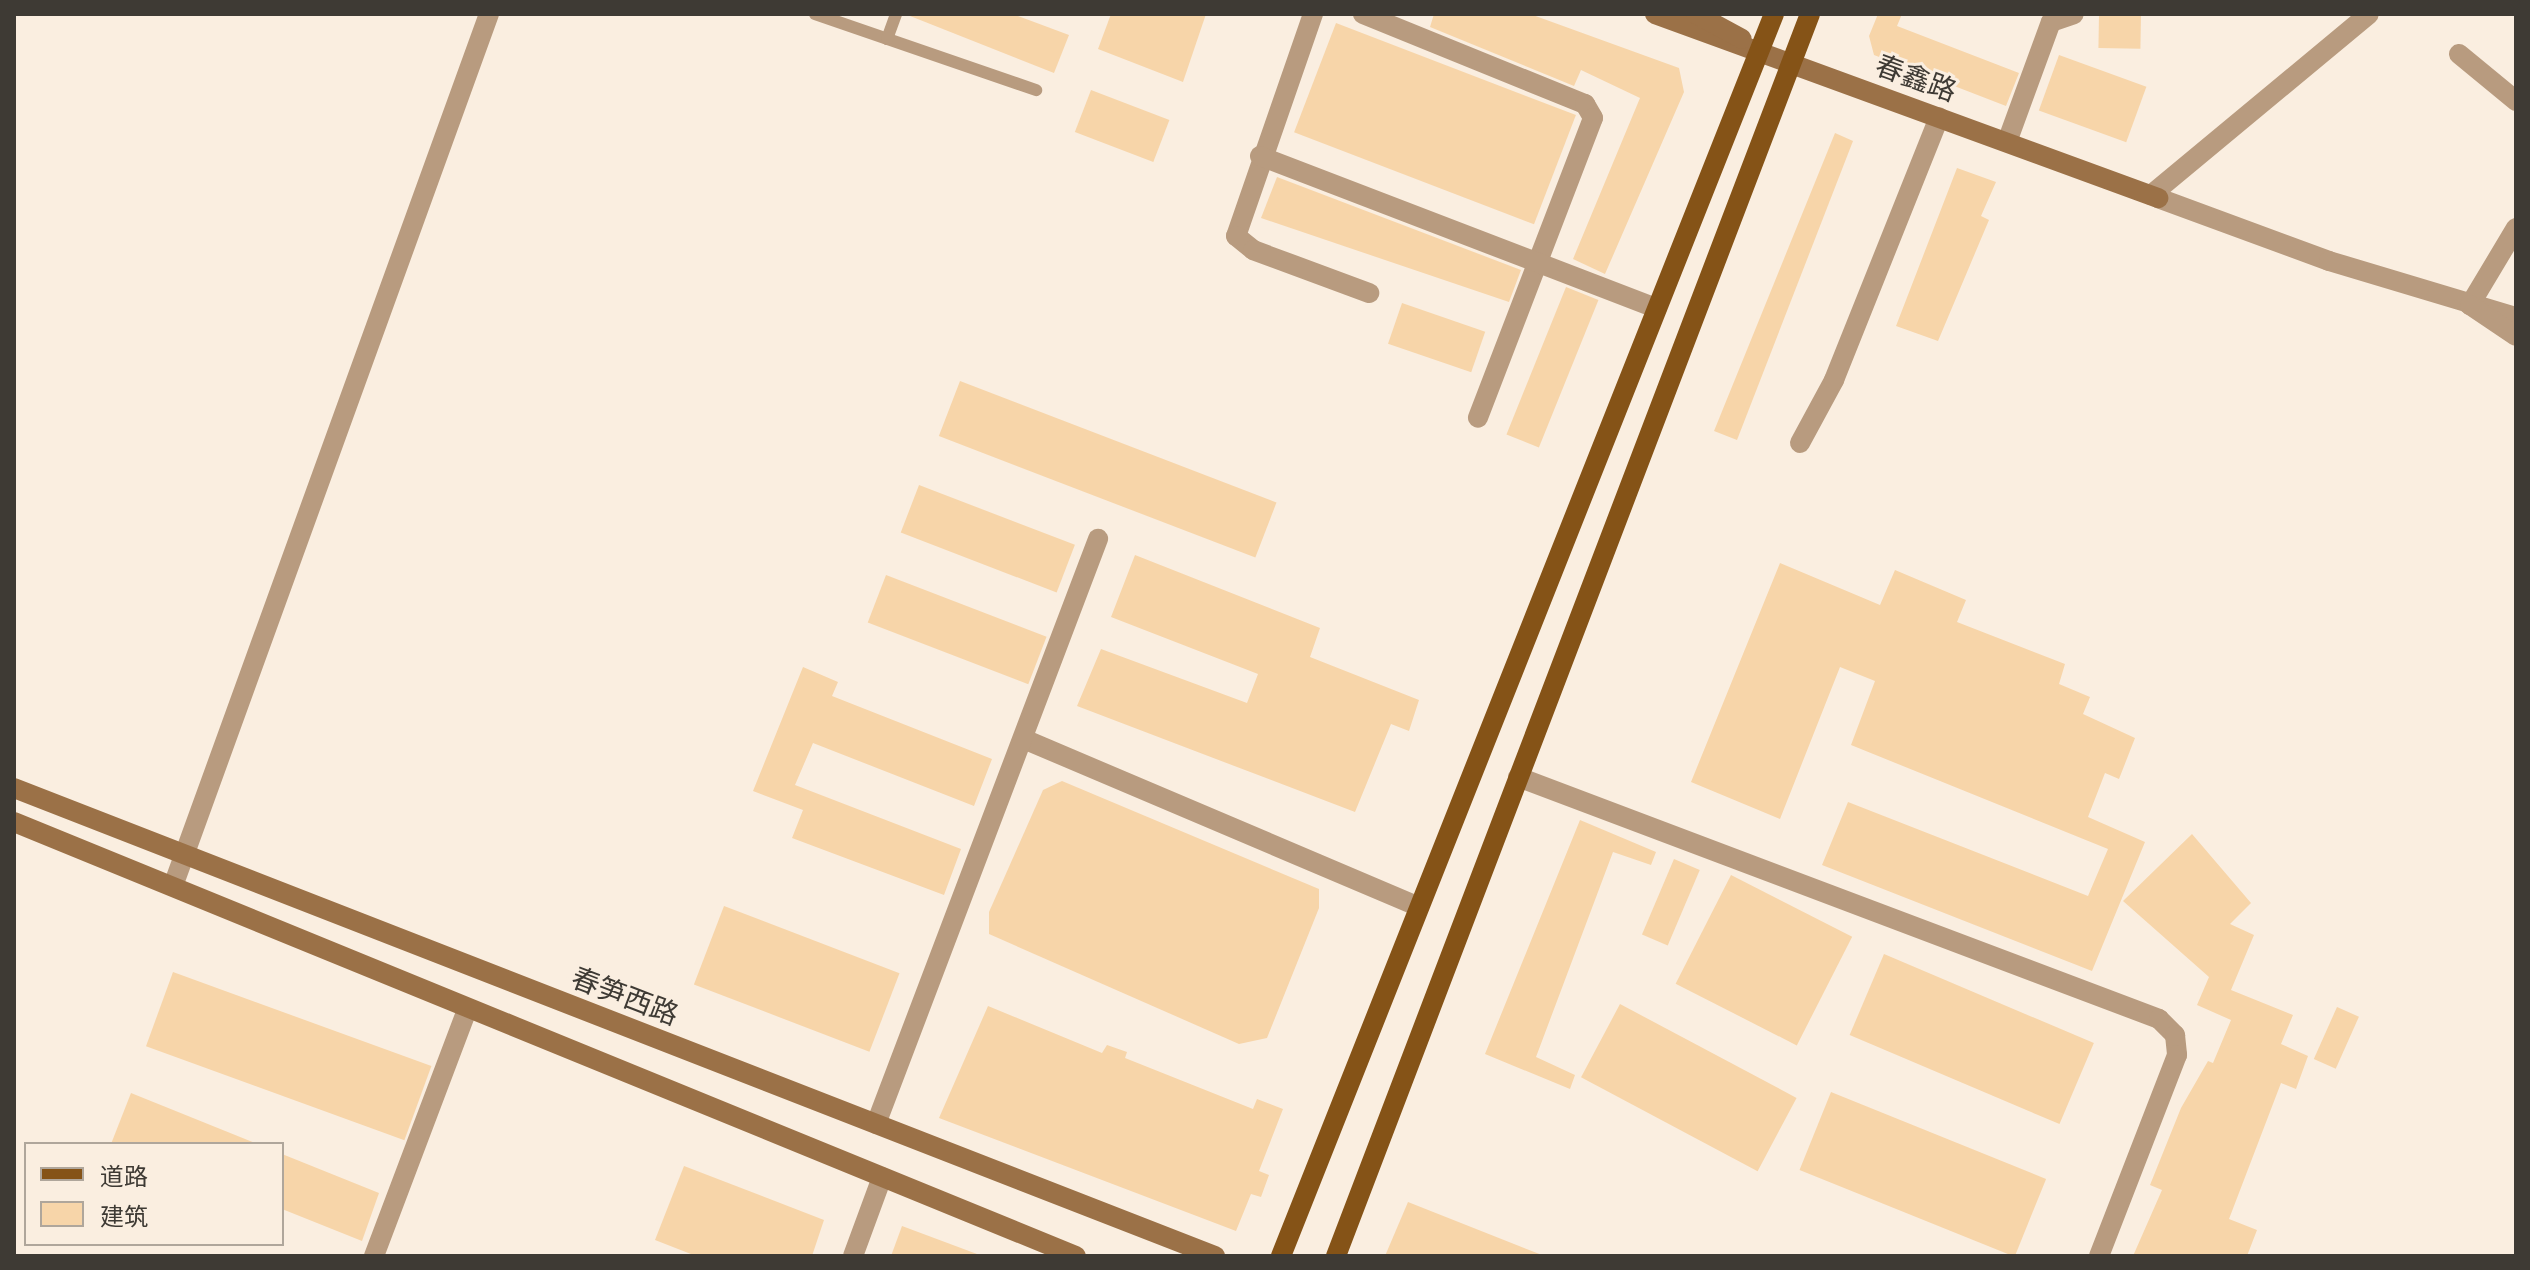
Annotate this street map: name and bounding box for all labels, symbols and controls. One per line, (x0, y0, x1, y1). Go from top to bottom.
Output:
street label: 春鑫路 (1871, 48, 1961, 108)
street label: 春笋西路 (567, 960, 683, 1032)
legend (24, 1142, 284, 1246)
text: 道路 (100, 1160, 148, 1192)
text: 建筑 (100, 1200, 148, 1232)

